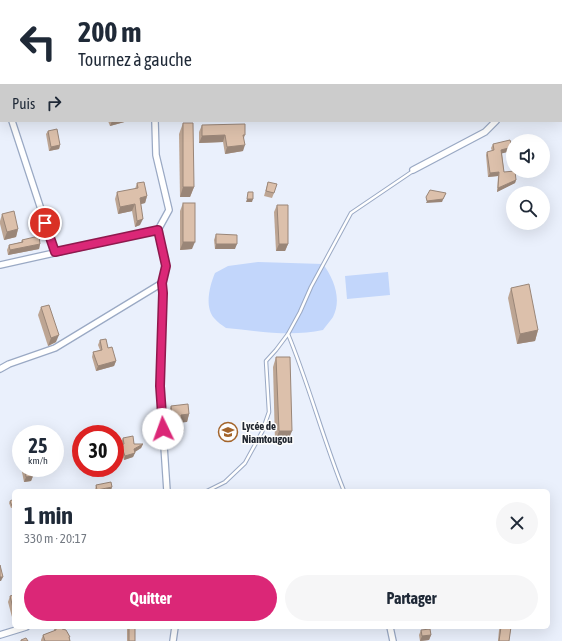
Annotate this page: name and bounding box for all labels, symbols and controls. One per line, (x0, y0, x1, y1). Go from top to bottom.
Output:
icon: left (12, 16, 64, 68)
text: 200 m (78, 16, 141, 48)
text: Tournez à gauche (78, 49, 192, 70)
icon: right (43, 92, 65, 114)
text: Puis (12, 95, 35, 112)
map controls (506, 134, 550, 230)
button: sound (506, 134, 550, 178)
button: search (506, 186, 550, 230)
pin (28, 206, 62, 240)
icon: arrive (34, 212, 56, 234)
position arrow (142, 408, 184, 450)
place label: Lycée de Niamtougou (242, 420, 293, 445)
school or university icon: Lycée de Niamtougou (217, 421, 239, 443)
speed limit sign: 30 (72, 425, 124, 477)
text: 25 (29, 434, 47, 457)
text: km/h (28, 455, 48, 466)
text: 1 min (24, 502, 73, 529)
button: close (496, 502, 538, 544)
text: 330 m · 20:17 (24, 531, 87, 546)
button: Quitter (24, 575, 277, 621)
button: Partager (285, 575, 538, 621)

